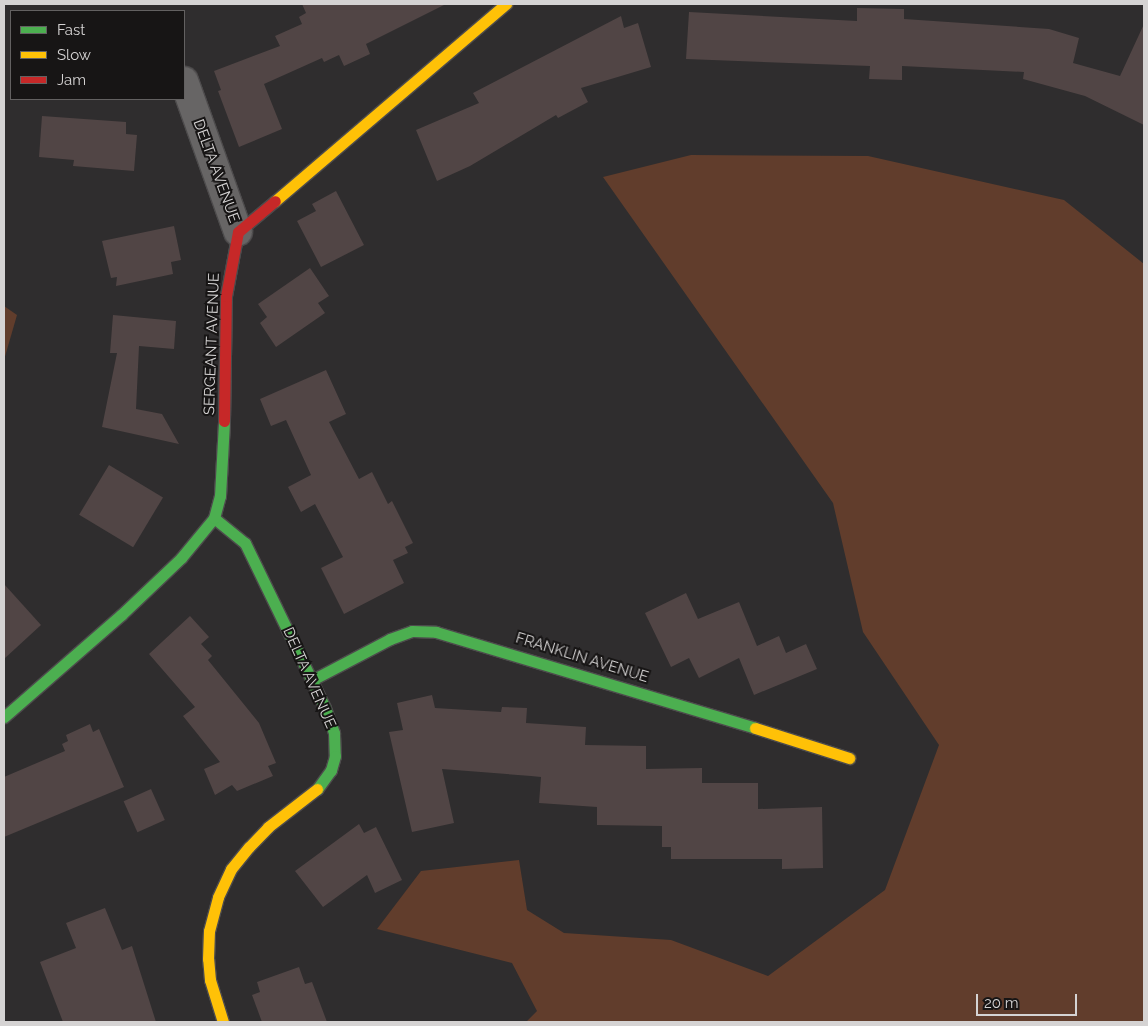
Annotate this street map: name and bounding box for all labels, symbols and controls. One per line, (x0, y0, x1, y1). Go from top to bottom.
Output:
legend (10, 10, 185, 100)
text: Fast (57, 21, 85, 39)
text: Slow (57, 46, 91, 64)
text: Jam (57, 71, 86, 89)
street label: DELTA AVENUE (189, 116, 243, 226)
street label: SERGEANT AVENUE (201, 272, 223, 416)
street label: DELTA AVENUE (278, 624, 340, 732)
street label: FRANKLIN AVENUE (513, 629, 651, 687)
scale bar (978, 984, 1079, 1016)
text: 20 m (984, 994, 1019, 1012)

